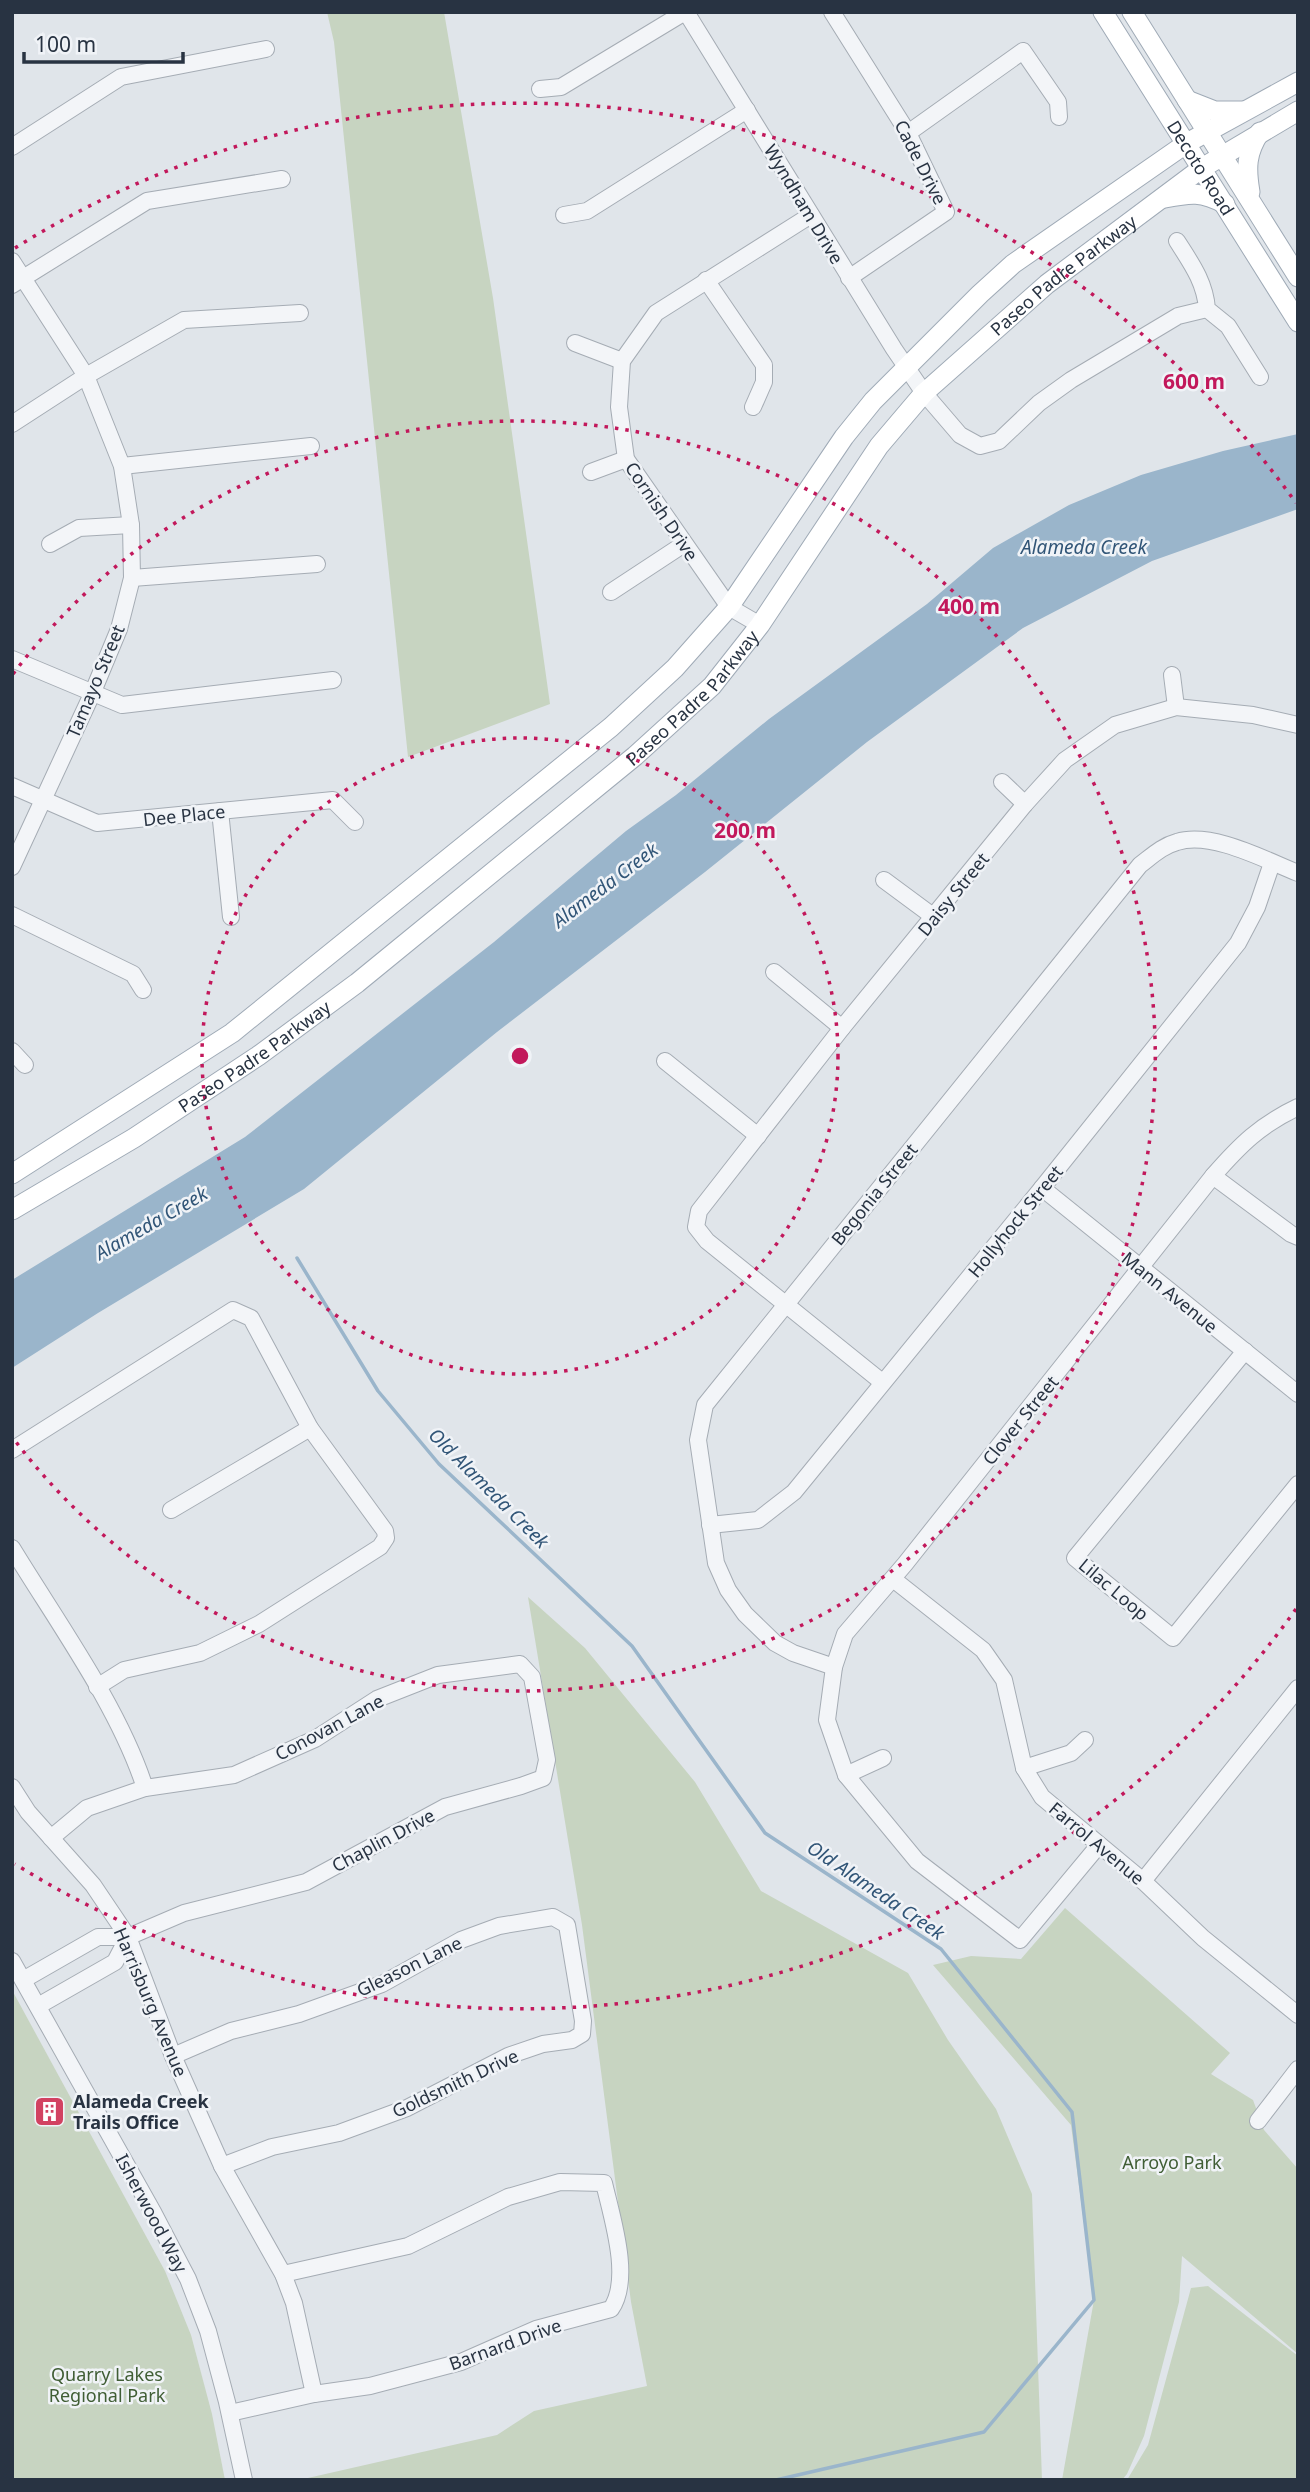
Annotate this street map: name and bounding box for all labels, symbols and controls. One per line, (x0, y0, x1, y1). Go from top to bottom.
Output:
scale bar (24, 21, 184, 65)
text: 100 m (35, 30, 96, 58)
street label: Cade Drive (889, 116, 953, 208)
street label: Decoto Road (1162, 116, 1240, 220)
street label: Wyndham Drive (759, 140, 849, 268)
street label: Paseo Padre Parkway (985, 209, 1142, 341)
text: 600 m (1163, 367, 1225, 395)
street label: Cornish Drive (620, 457, 704, 565)
water label: Alameda Creek (1019, 534, 1148, 560)
text: 400 m (938, 592, 1000, 620)
street label: Tamayo Street (60, 620, 130, 741)
street label: Paseo Padre Parkway (621, 624, 764, 771)
street label: Dee Place (142, 799, 226, 831)
text: 200 m (714, 816, 776, 844)
water label: Alameda Creek (545, 836, 664, 934)
street label: Daisy Street (912, 847, 994, 941)
street label: Paseo Padre Parkway (173, 994, 336, 1118)
centre of rings (508, 1044, 532, 1068)
street label: Begonia Street (825, 1138, 923, 1250)
street label: Hollyhock Street (962, 1159, 1068, 1282)
water label: Alameda Creek (88, 1180, 213, 1267)
street label: Mann Avenue (1117, 1246, 1223, 1338)
street label: Clover Street (977, 1370, 1064, 1470)
water label: Old Alameda Creek (423, 1422, 555, 1554)
street label: Lilac Loop (1074, 1553, 1154, 1625)
street label: Conovan Lane (270, 1688, 388, 1766)
street label: Farrol Avenue (1044, 1796, 1150, 1890)
street label: Chaplin Drive (327, 1803, 439, 1877)
water label: Old Alameda Creek (802, 1834, 950, 1946)
street label: Harrisburg Avenue (109, 1924, 193, 2080)
street label: Gleason Lane (352, 1930, 466, 2002)
street label: Goldsmith Drive (388, 2043, 522, 2123)
place label: Alameda Creek Trails Office (73, 2089, 209, 2134)
building icon: Alameda Creek Trails Office (33, 2094, 67, 2128)
street label: Isherwood Way (111, 2150, 194, 2277)
park label: Arroyo Park (1122, 2150, 1222, 2174)
street label: Barnard Drive (446, 2313, 564, 2375)
park label: Quarry Lakes Regional Park (49, 2362, 166, 2407)

